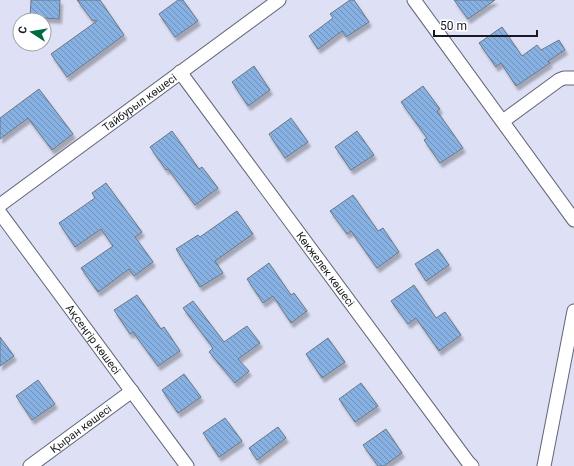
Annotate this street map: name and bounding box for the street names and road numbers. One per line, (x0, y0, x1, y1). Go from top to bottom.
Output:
street label: Тайбурыл көшесі (100, 71, 179, 134)
street label: Көкжелек көшесі (293, 229, 357, 309)
street label: Ақсеңгір көшесі (63, 302, 123, 377)
street label: Қыран көшесі (48, 402, 114, 456)

